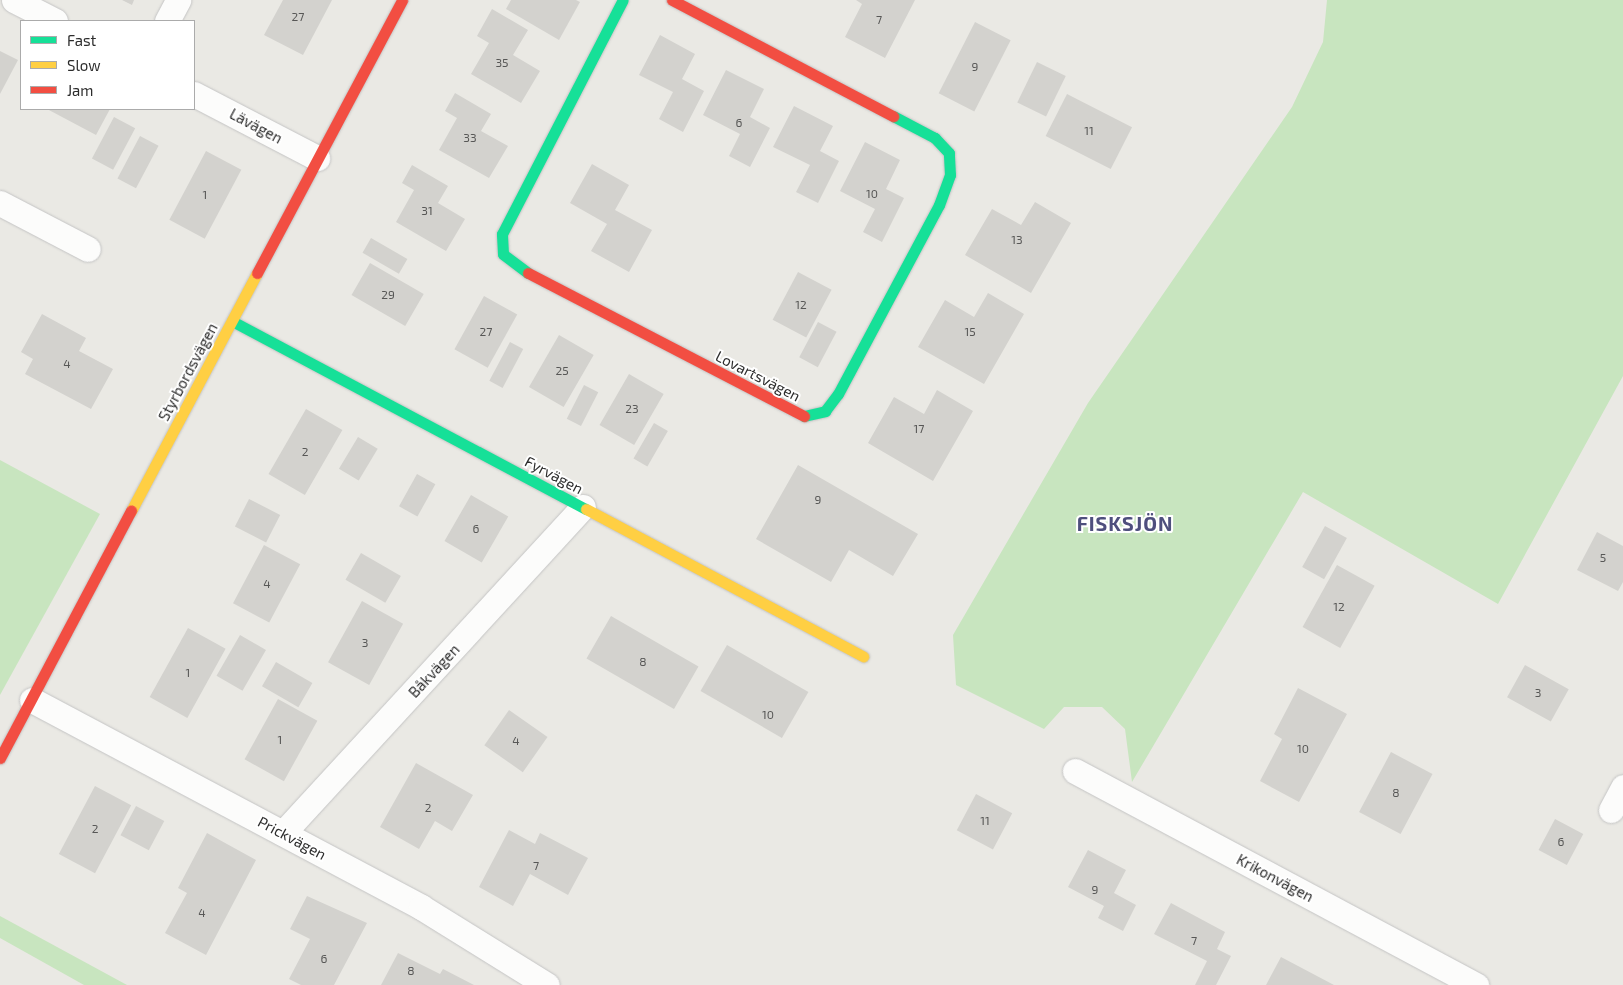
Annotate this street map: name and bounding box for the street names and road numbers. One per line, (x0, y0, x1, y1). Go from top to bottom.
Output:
street label: Lävägen (227, 105, 285, 147)
street label: Styrbordsvägen (155, 320, 221, 424)
street label: Lovartsvägen (713, 347, 803, 405)
street label: Fyrvägen (522, 452, 586, 498)
street label: Båkvägen (405, 641, 463, 701)
street label: Prickvägen (255, 813, 329, 863)
street label: Krikonvägen (1233, 850, 1317, 906)

